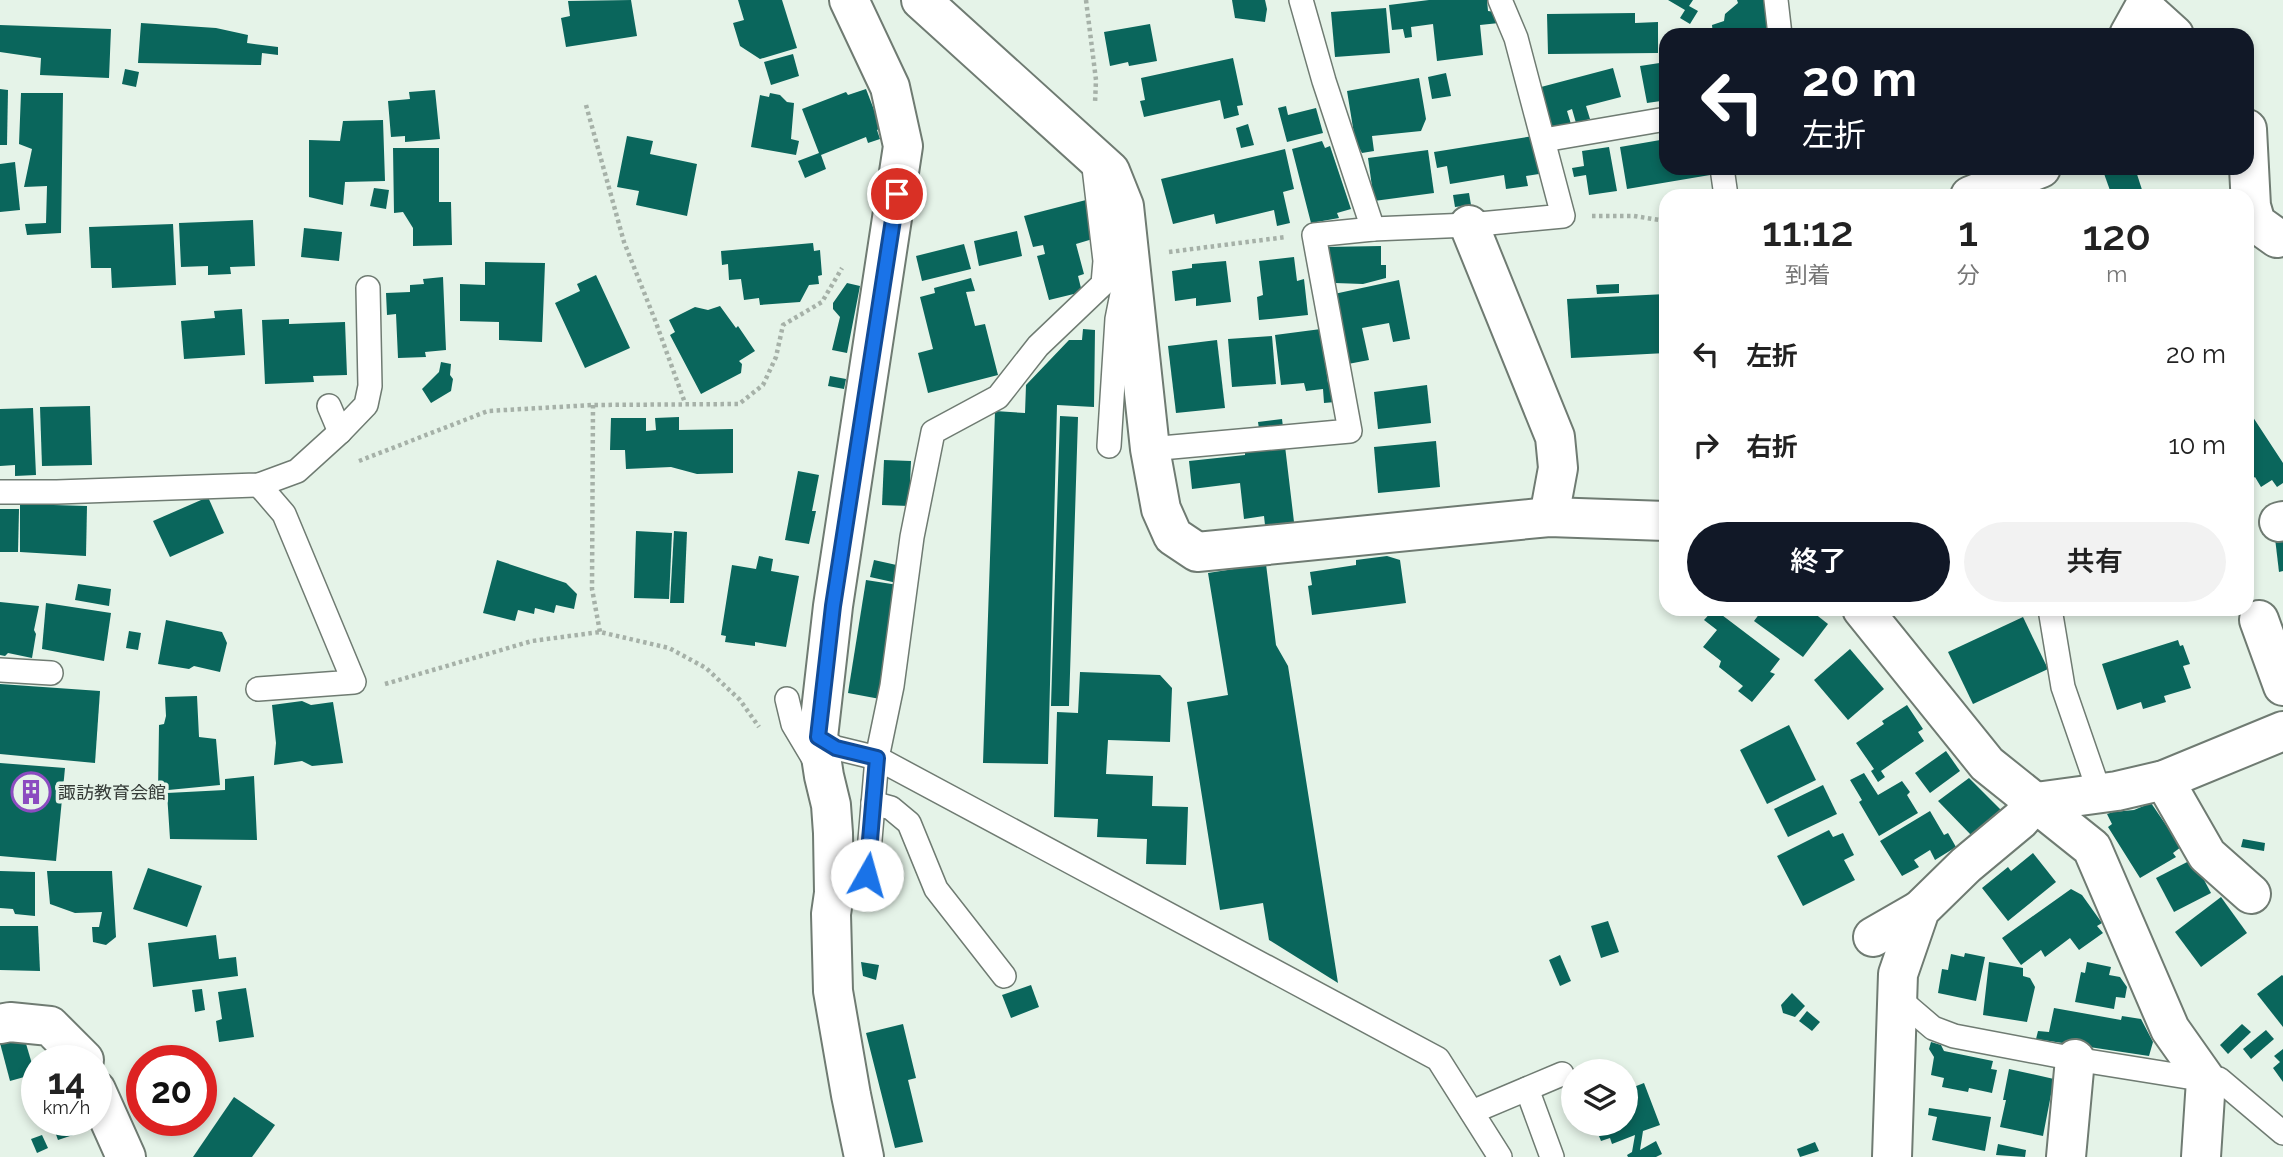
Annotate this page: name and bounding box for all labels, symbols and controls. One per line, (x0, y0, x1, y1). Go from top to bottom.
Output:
text: 20 m (1802, 50, 1917, 107)
icon: left (1687, 56, 1778, 147)
text: 左折 (1802, 116, 1866, 153)
pin (867, 164, 927, 224)
icon: arrive (878, 175, 916, 213)
text: 11:12 (1762, 207, 1854, 256)
text: 1 (1958, 207, 1978, 256)
text: 120 (2082, 211, 2151, 260)
text: m (2106, 260, 2127, 287)
text: 到着 (1785, 261, 1831, 288)
text: 分 (1957, 261, 1980, 288)
icon: left (1687, 335, 1725, 373)
text: 20 m (2166, 339, 2226, 369)
text: 左折 (1746, 341, 1798, 371)
icon: right (1687, 426, 1725, 464)
text: 10 m (2168, 430, 2226, 460)
text: 右折 (1746, 432, 1798, 462)
button: 終了 (1687, 522, 1950, 602)
button: 共有 (1964, 522, 2226, 602)
building icon: 諏訪教育会館 (10, 771, 52, 813)
place label: 諏訪教育会館 (58, 782, 166, 803)
position arrow (830, 838, 904, 912)
speed limit sign: 20 (126, 1045, 217, 1136)
map controls (1561, 1059, 1638, 1136)
button: layers (1561, 1059, 1638, 1136)
text: 14 (48, 1061, 85, 1102)
text: km/h (43, 1097, 90, 1118)

